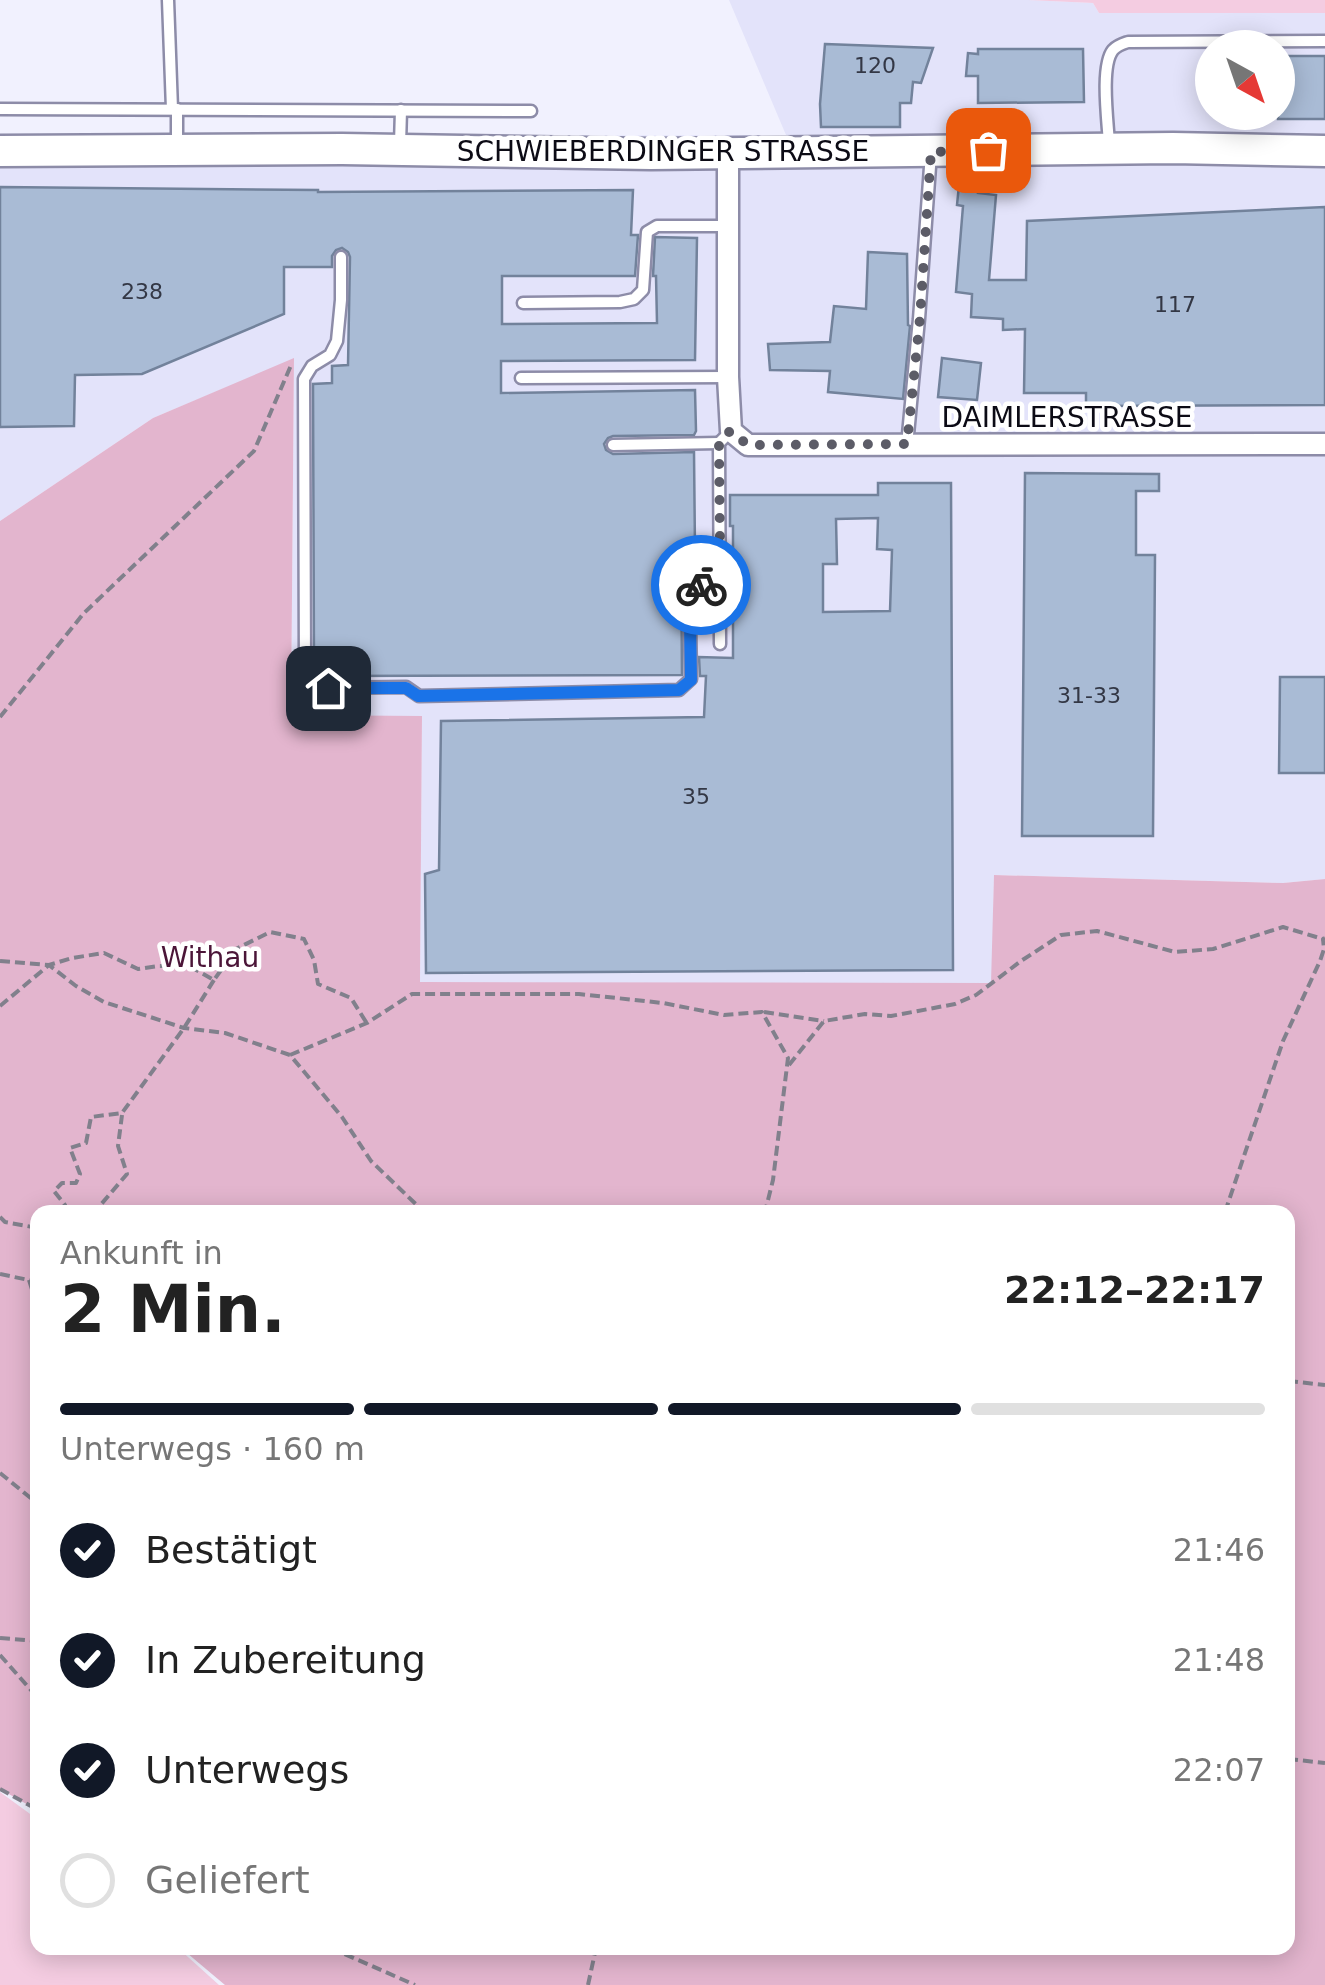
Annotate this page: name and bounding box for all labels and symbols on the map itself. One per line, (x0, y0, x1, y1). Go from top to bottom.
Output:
north arrow (1195, 30, 1295, 130)
house number: 120 (854, 53, 896, 78)
pin (946, 108, 1031, 193)
street label: SCHWIEBERDINGER STRASSE (457, 135, 869, 168)
house number: 238 (121, 279, 163, 304)
house number: 117 (1154, 292, 1196, 317)
street label: DAIMLERSTRASSE (942, 401, 1192, 434)
courier (651, 535, 751, 635)
pin (286, 646, 371, 731)
house number: 31-33 (1057, 683, 1121, 708)
house number: 35 (682, 784, 710, 809)
park label: Withau (161, 941, 259, 974)

